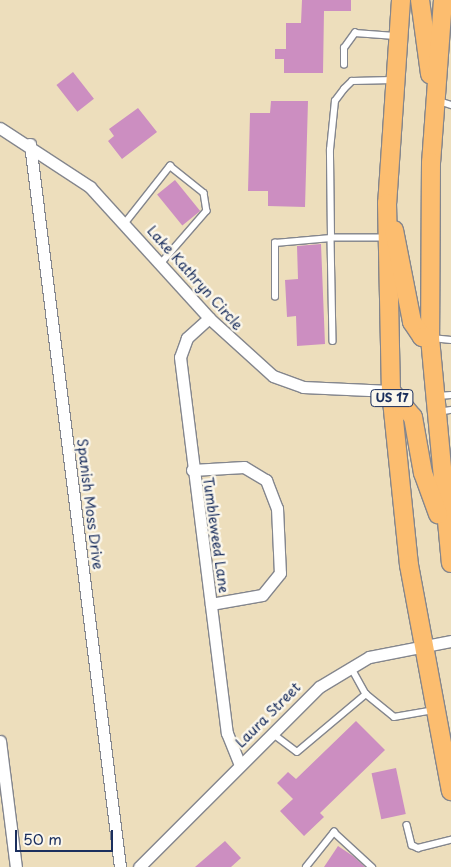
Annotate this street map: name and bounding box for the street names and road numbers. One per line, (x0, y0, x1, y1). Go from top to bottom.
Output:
street label: Lake Kathryn Circle (143, 222, 247, 334)
road number: US 17 (370, 388, 414, 408)
street label: Spanish Moss Drive (74, 437, 106, 571)
street label: Tumbleweed Lane (199, 475, 233, 595)
street label: Laura Street (232, 679, 304, 751)

